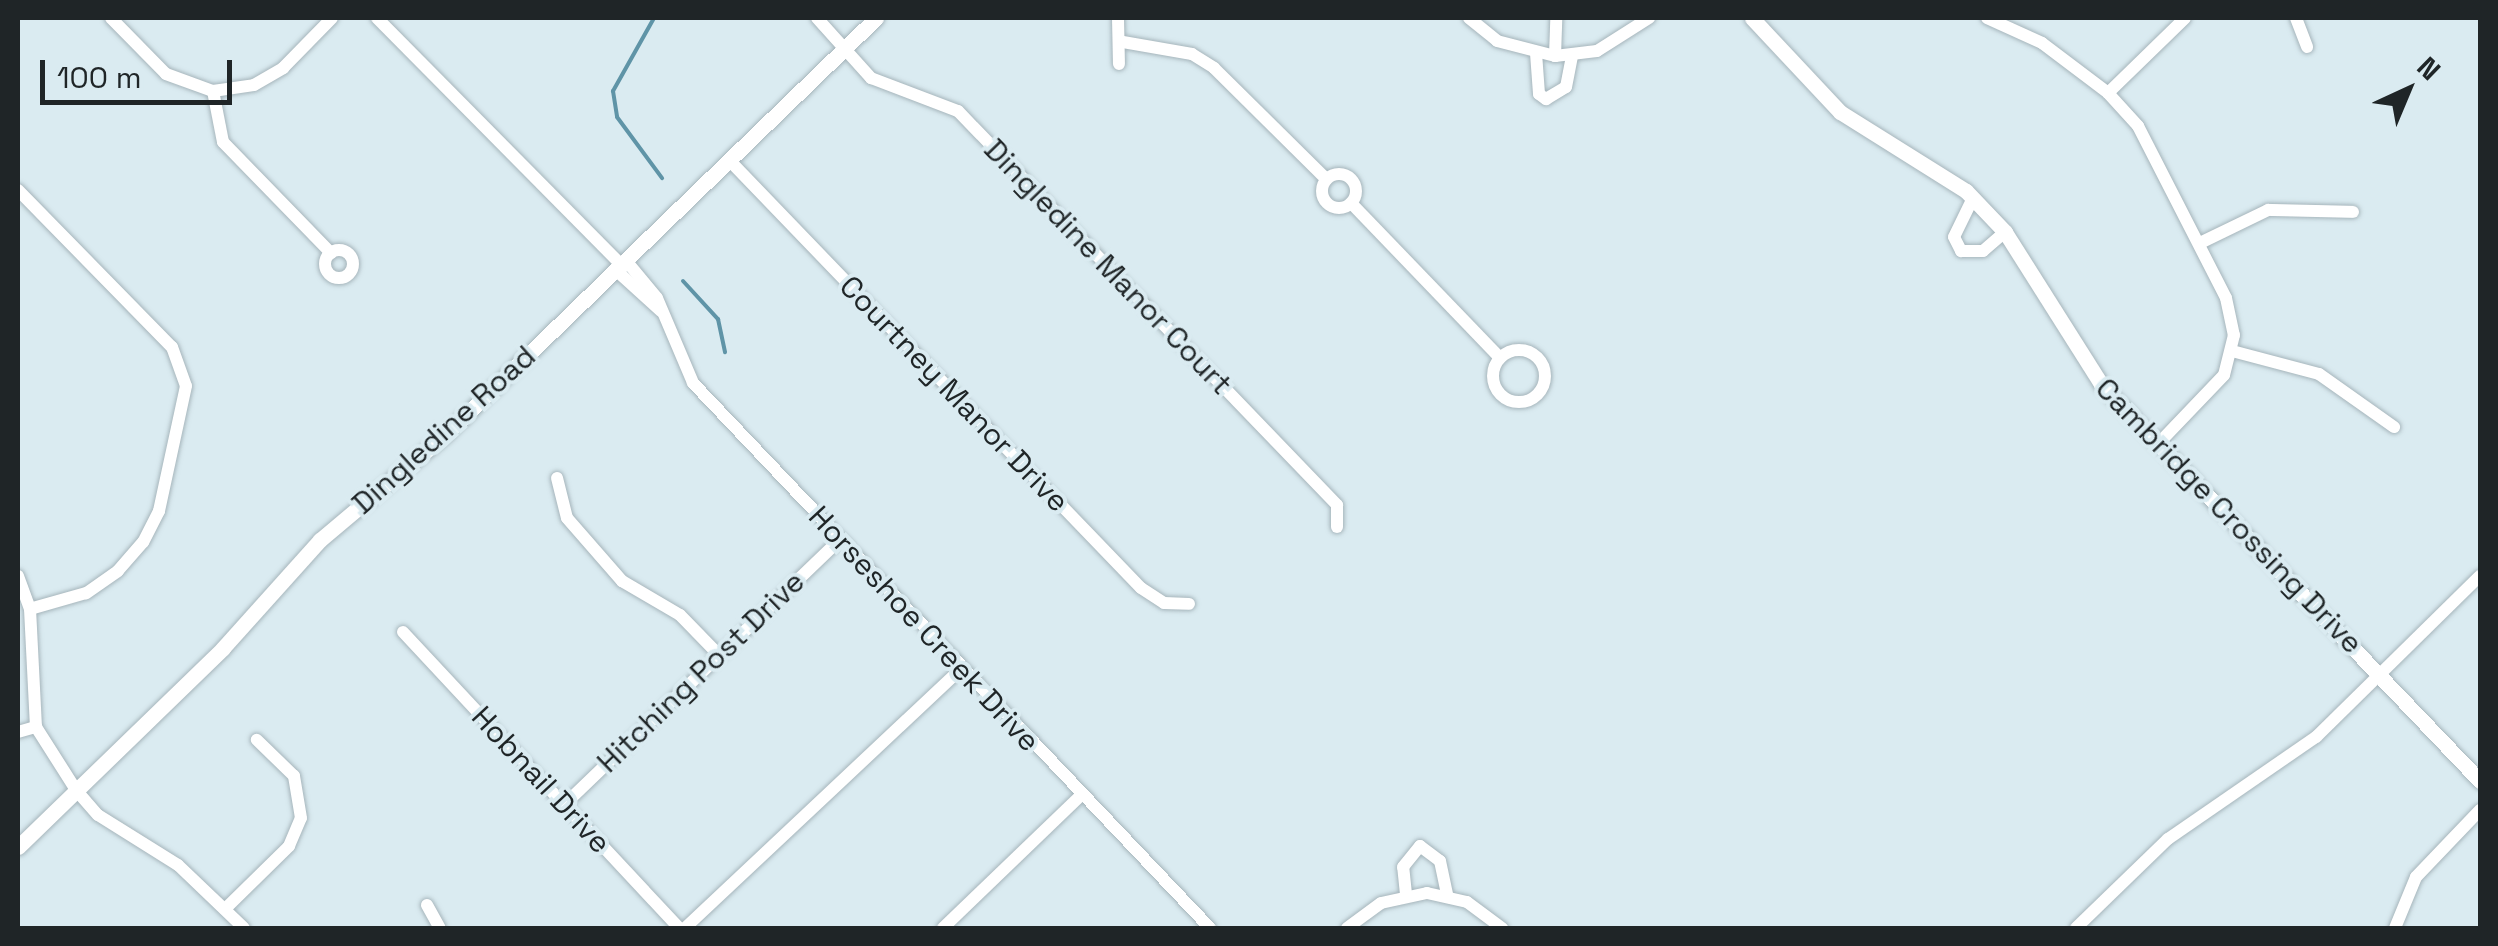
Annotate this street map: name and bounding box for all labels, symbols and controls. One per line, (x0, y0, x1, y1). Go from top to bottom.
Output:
scale bar (45, 40, 238, 102)
north arrow (2358, 40, 2458, 140)
text: N (2410, 49, 2448, 88)
text: 100 m (57, 58, 142, 97)
street label: Dingledine Manor Court (977, 132, 1239, 402)
street label: Courtney Manor Drive (832, 268, 1076, 520)
street label: Dingledine Road (345, 338, 543, 522)
street label: Cambridge Crossing Drive (2088, 371, 2370, 661)
street label: Horseshoe Creek Drive (801, 499, 1047, 759)
street label: Hitching Post Drive (590, 564, 812, 780)
street label: Hobnail Drive (464, 699, 618, 861)

